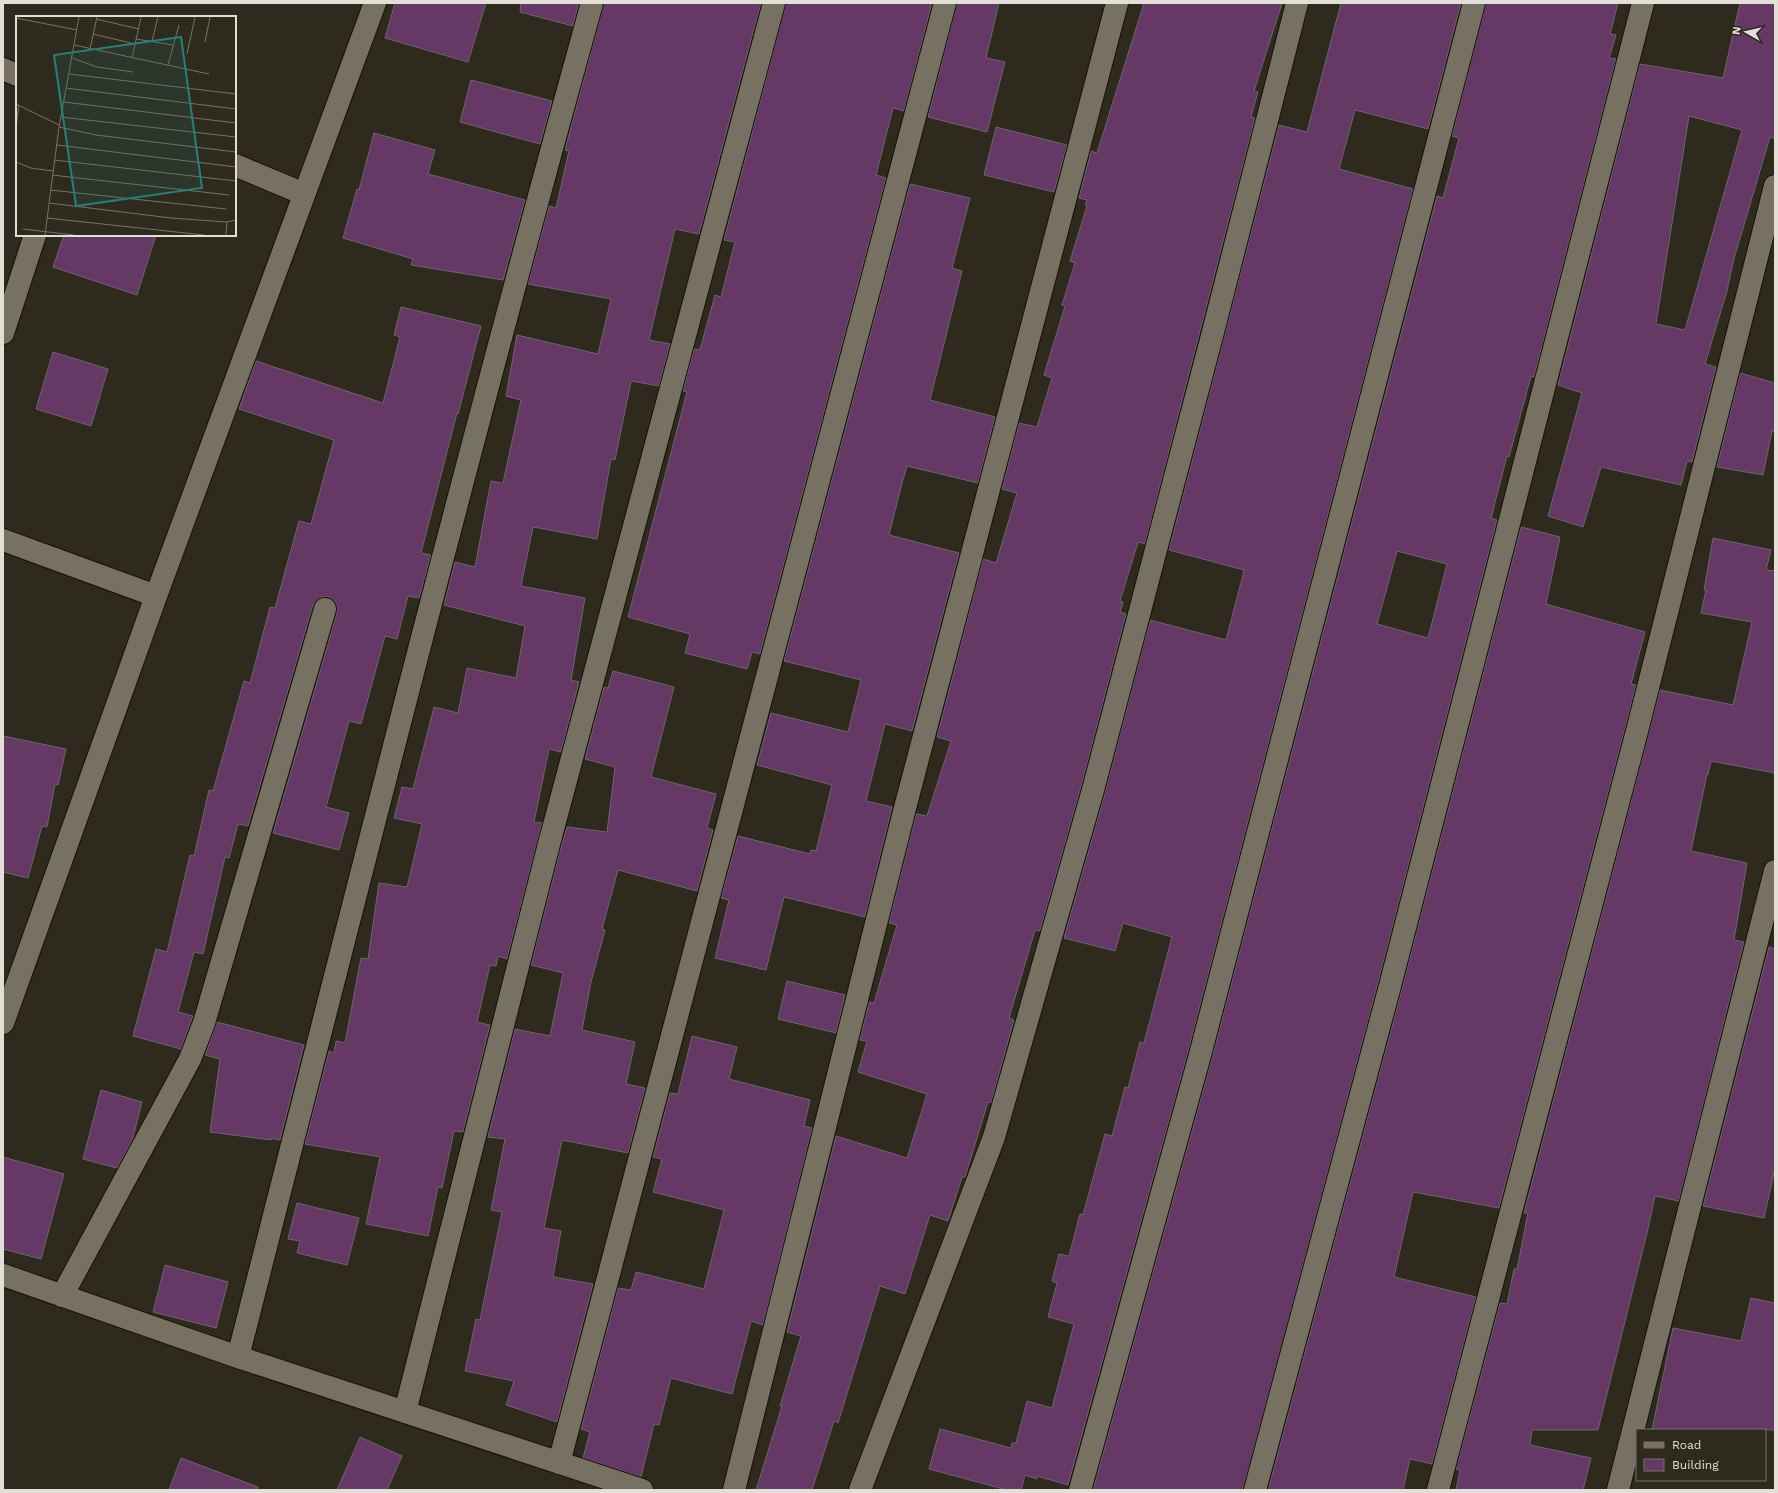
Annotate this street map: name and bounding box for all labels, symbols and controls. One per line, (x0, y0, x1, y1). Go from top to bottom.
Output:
north arrow (1726, 12, 1766, 52)
inset map (16, 16, 236, 236)
text: N (1730, 26, 1744, 36)
legend (1636, 1429, 1766, 1481)
text: Road (1672, 1438, 1701, 1452)
text: Building (1672, 1458, 1719, 1472)

